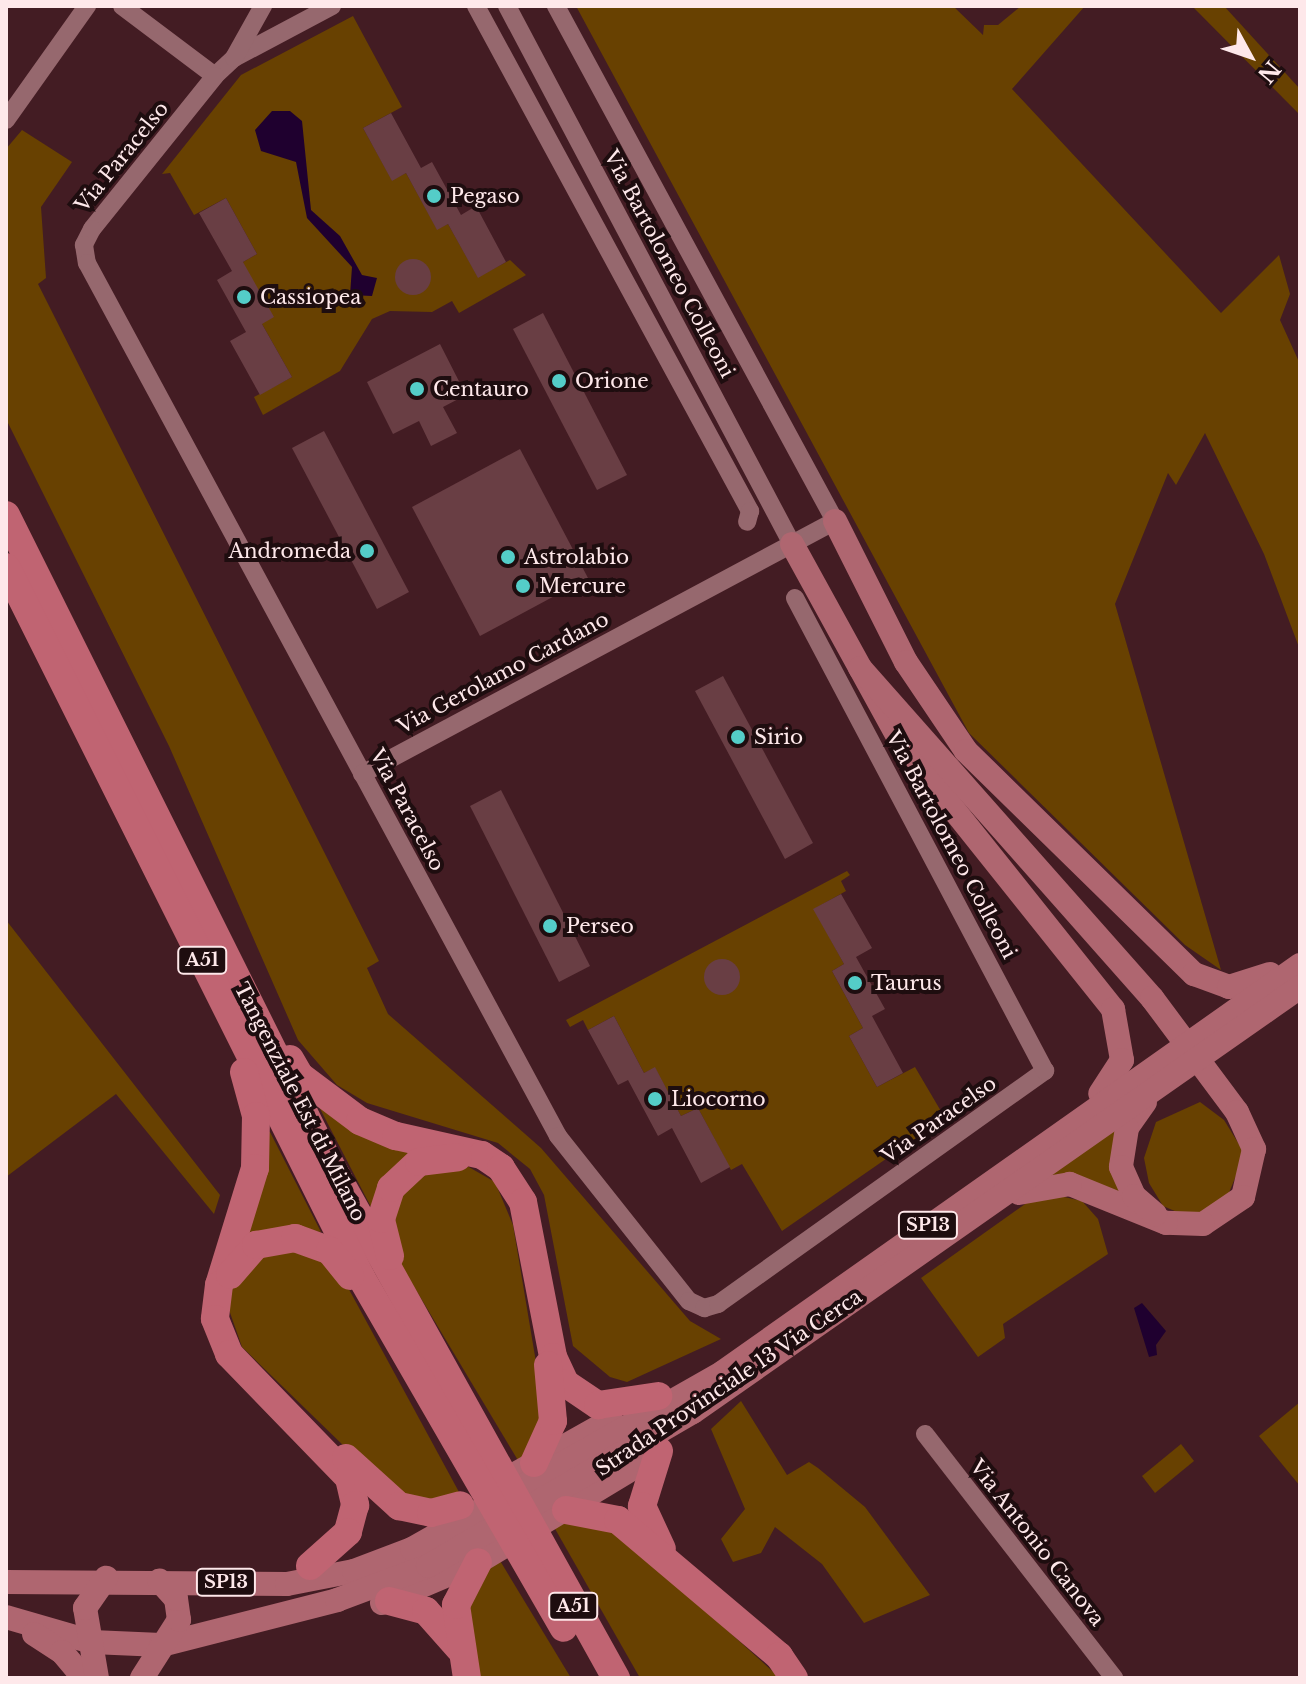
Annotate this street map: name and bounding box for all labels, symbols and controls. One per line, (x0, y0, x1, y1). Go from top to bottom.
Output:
north arrow (1210, 16, 1290, 96)
text: N (1252, 55, 1286, 88)
street label: Via Paracelso (70, 97, 174, 217)
street label: Via Bartolomeo Colleoni (599, 146, 739, 382)
place label: Pegaso (450, 184, 520, 208)
marker: Pegaso (425, 187, 443, 205)
place label: Cassiopea (260, 285, 361, 309)
marker: Cassiopea (235, 288, 253, 306)
place label: Orione (575, 369, 649, 393)
marker: Orione (550, 372, 568, 390)
place label: Centauro (433, 377, 529, 401)
marker: Centauro (408, 380, 426, 398)
place label: Andromeda (228, 539, 351, 563)
marker: Andromeda (358, 542, 376, 560)
place label: Astrolabio (524, 545, 629, 569)
marker: Astrolabio (499, 548, 517, 566)
place label: Mercure (539, 574, 626, 598)
marker: Mercure (514, 577, 532, 595)
street label: Via Gerolamo Cardano (393, 607, 613, 739)
place label: Sirio (754, 725, 803, 749)
street label: Via Bartolomeo Colleoni (881, 727, 1021, 963)
marker: Sirio (729, 728, 747, 746)
street label: Via Paracelso (365, 745, 449, 875)
place label: Perseo (566, 914, 634, 938)
marker: Perseo (541, 917, 559, 935)
road number: A51 (176, 946, 228, 974)
place label: Taurus (871, 971, 941, 995)
marker: Taurus (846, 974, 864, 992)
street label: Tangenziale Est di Milano (229, 979, 371, 1225)
street label: Via Paracelso (877, 1071, 1001, 1169)
place label: Liocorno (671, 1087, 766, 1111)
marker: Liocorno (646, 1090, 664, 1108)
road number: SP13 (896, 1211, 960, 1239)
street label: Strada Provinciale 13 Via Cerca (591, 1284, 867, 1482)
street label: Via Antonio Canova (964, 1455, 1110, 1631)
road number: SP13 (194, 1568, 258, 1596)
road number: A51 (547, 1592, 599, 1620)

